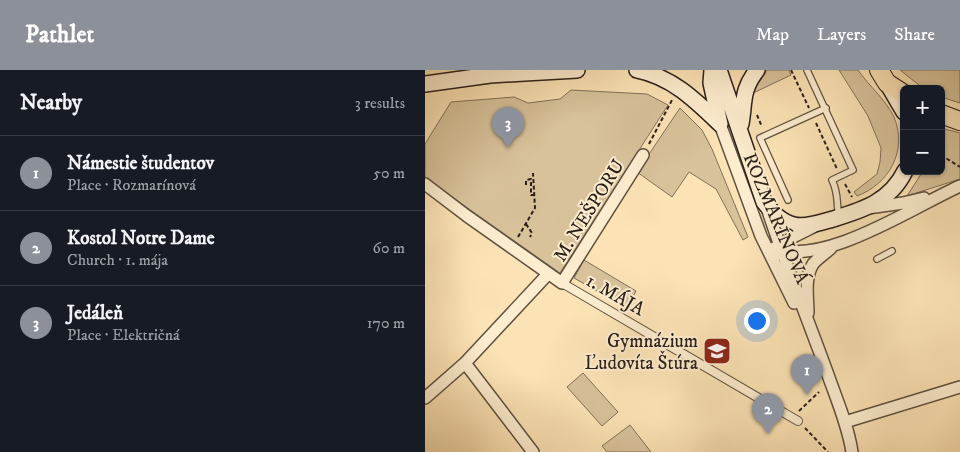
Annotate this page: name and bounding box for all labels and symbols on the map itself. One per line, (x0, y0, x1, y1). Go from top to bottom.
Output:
pin: 3 (492, 107, 524, 148)
street label: ROZMARÍNOVÁ (738, 149, 816, 288)
street label: M. NEŠPORU (547, 154, 630, 266)
street label: 1. MÁJA (582, 268, 651, 322)
your location (744, 308, 770, 334)
place label: Gymnázium Ľudovíta Štúra (585, 330, 698, 375)
school or university icon: Gymnázium Ľudovíta Štúra (702, 336, 732, 366)
pin: 1 (791, 354, 823, 395)
pin: 2 (752, 393, 784, 434)

